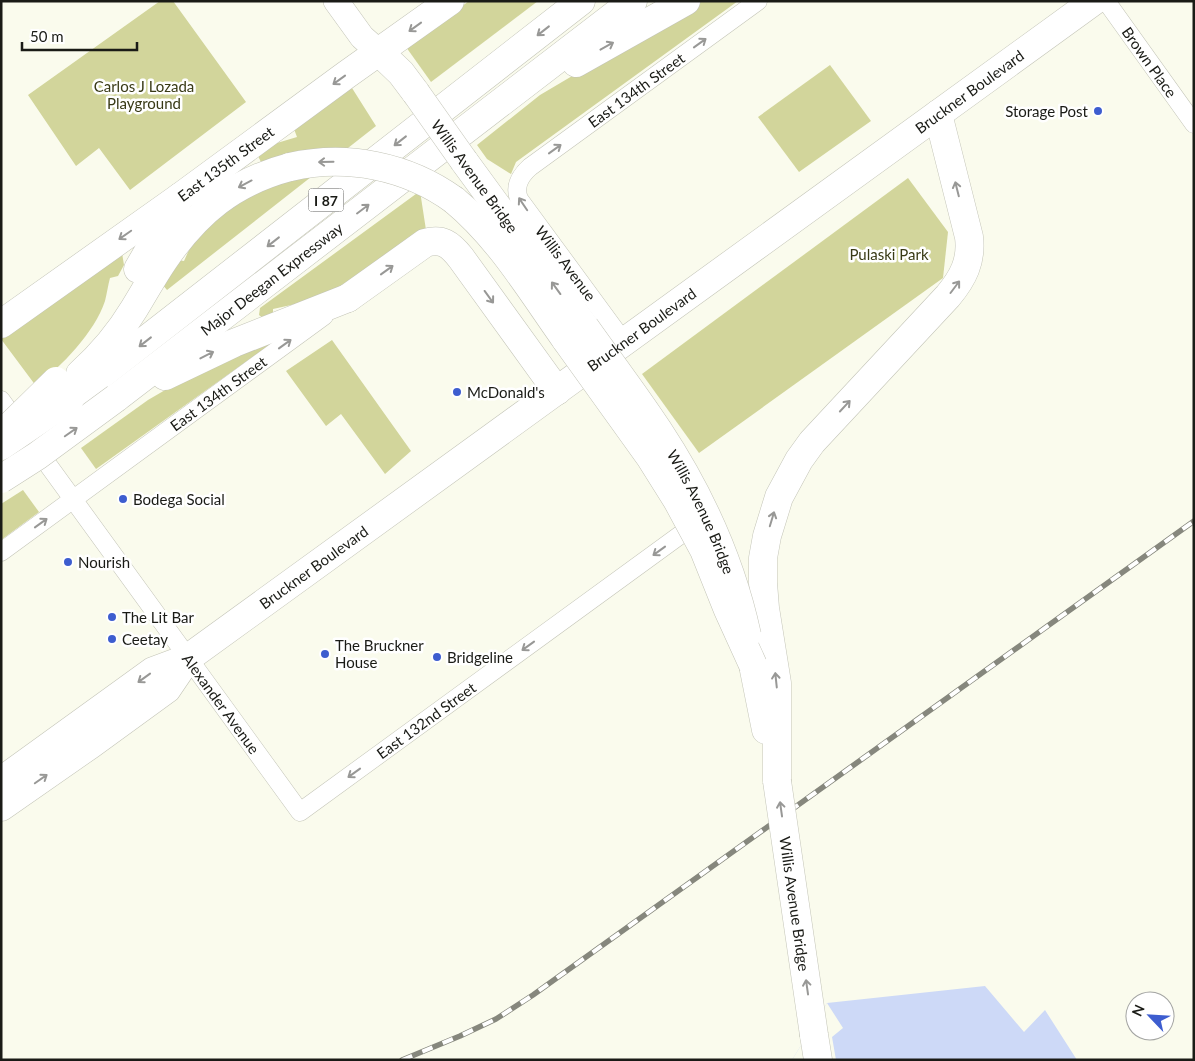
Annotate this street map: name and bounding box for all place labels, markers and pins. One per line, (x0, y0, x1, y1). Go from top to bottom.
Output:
place label: Storage Post (1005, 102, 1089, 120)
marker: Storage Post (1092, 105, 1104, 117)
place label: McDonald's (467, 383, 545, 401)
marker: McDonald's (451, 386, 463, 398)
place label: Bodega Social (133, 490, 225, 508)
marker: Bodega Social (117, 493, 129, 505)
place label: Nourish (78, 553, 130, 571)
marker: Nourish (62, 556, 74, 568)
place label: The Lit Bar (122, 608, 194, 626)
marker: The Lit Bar (106, 611, 118, 623)
place label: Ceetay (122, 630, 168, 648)
marker: Ceetay (106, 633, 118, 645)
place label: The Bruckner House (335, 636, 424, 671)
marker: The Bruckner House (319, 648, 331, 660)
place label: Bridgeline (447, 648, 513, 666)
marker: Bridgeline (431, 651, 443, 663)

